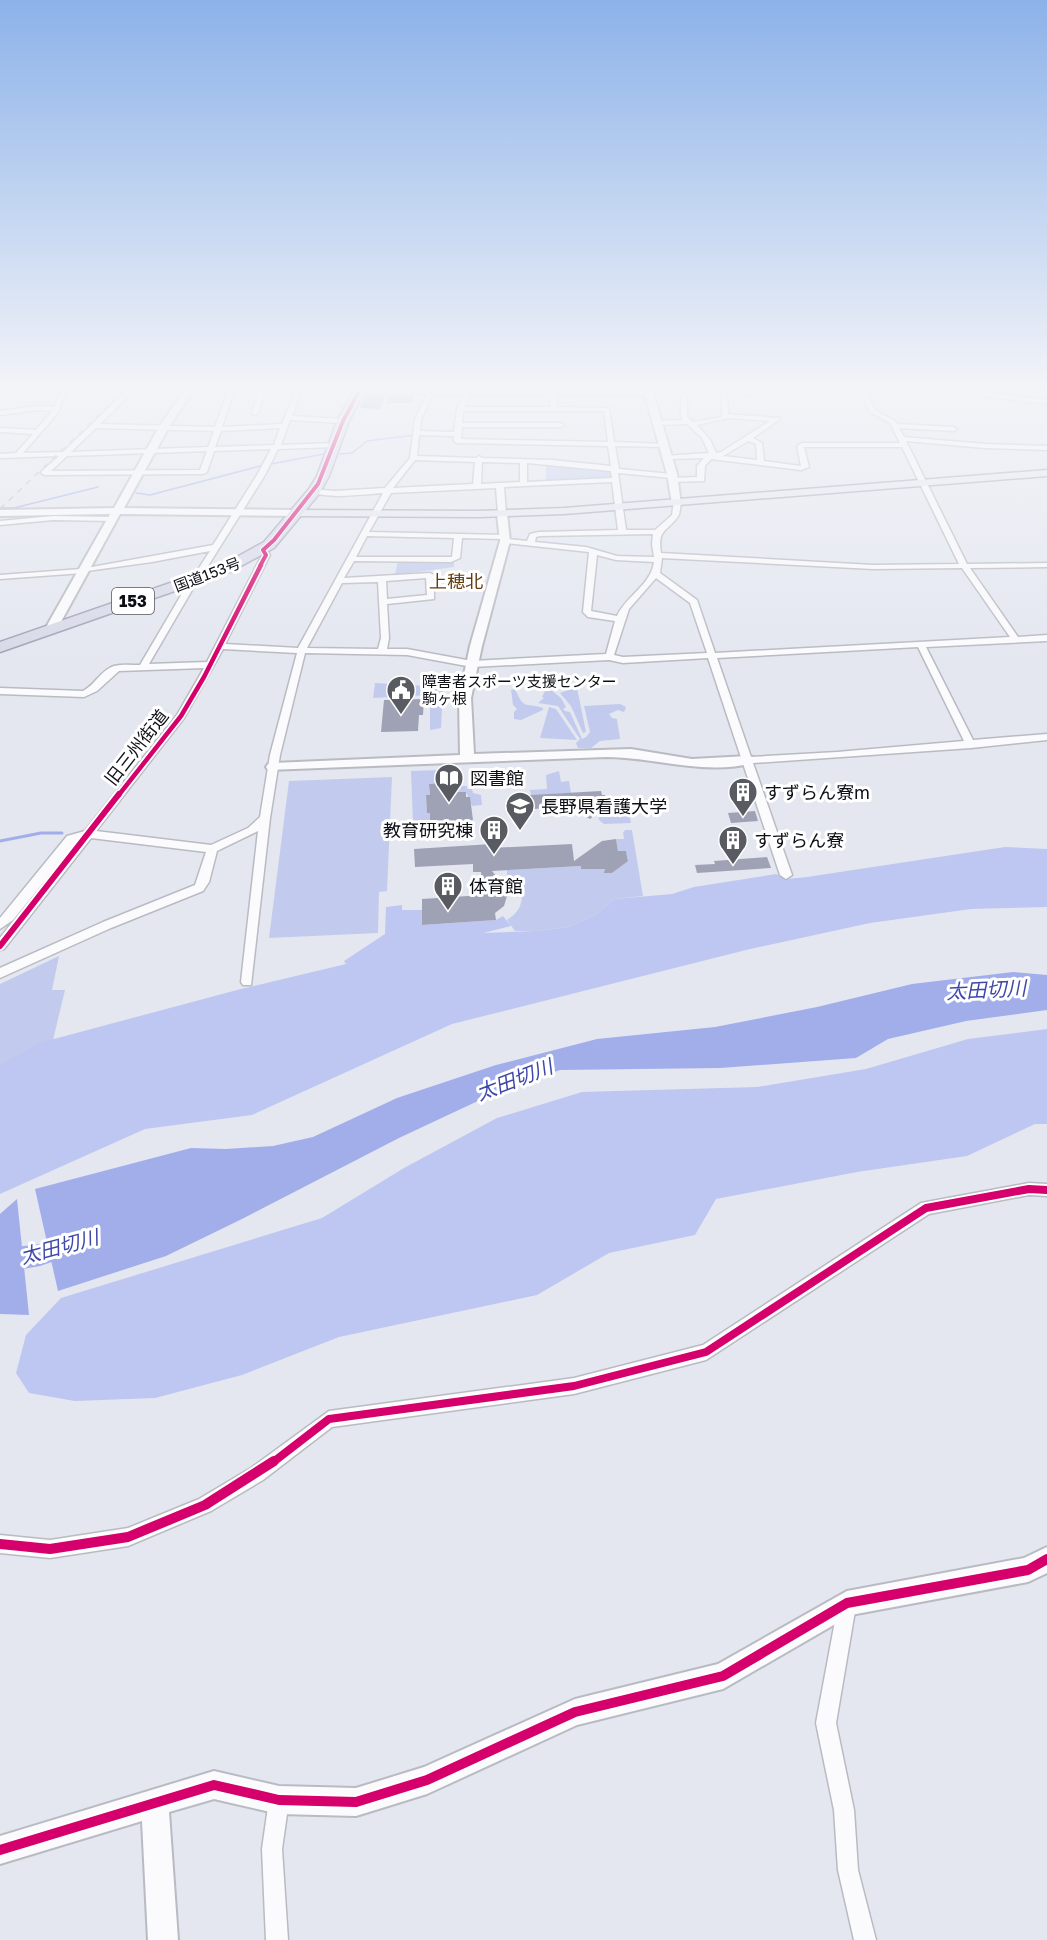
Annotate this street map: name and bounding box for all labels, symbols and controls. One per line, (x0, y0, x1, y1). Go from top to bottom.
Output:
street label: 国道153号 (171, 553, 243, 595)
district label: 上穂北 (429, 570, 483, 592)
road number: 153 (112, 588, 154, 614)
place label: 障害者スポーツ支援センター 駒ヶ根 (422, 672, 617, 707)
public building icon: 障害者スポーツ支援センター 駒ヶ根 (385, 674, 417, 716)
street label: 旧三州街道 (100, 705, 172, 789)
library icon: 図書館 (433, 762, 465, 804)
place label: 図書館 (470, 767, 524, 789)
building icon: すずらん寮m (727, 776, 759, 818)
place label: すずらん寮m (764, 781, 870, 803)
school or university icon: 長野県看護大学 (504, 790, 536, 832)
place label: 長野県看護大学 (541, 795, 667, 817)
building icon: 教育研究棟 (478, 814, 510, 856)
place label: 教育研究棟 (383, 819, 473, 841)
building icon: すずらん寮 (717, 824, 749, 866)
place label: すずらん寮 (754, 829, 844, 851)
building icon: 体育館 (432, 870, 464, 912)
place label: 体育館 (469, 875, 523, 897)
water label: 太田切川 (945, 975, 1029, 1003)
water label: 太田切川 (472, 1053, 558, 1105)
water label: 太田切川 (17, 1224, 103, 1268)

